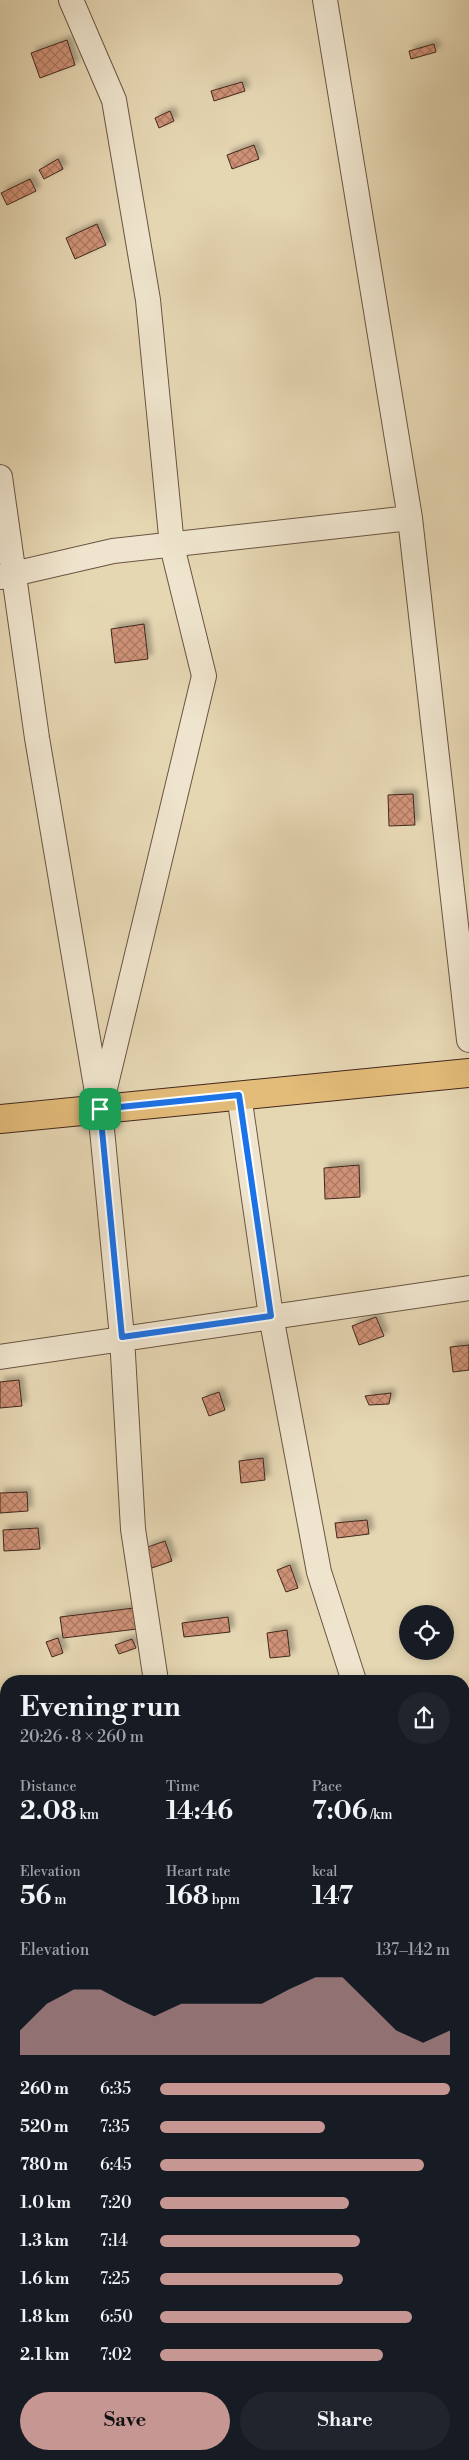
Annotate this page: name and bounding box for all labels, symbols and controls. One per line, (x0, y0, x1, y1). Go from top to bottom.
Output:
pin (79, 1088, 121, 1130)
icon: arrive (86, 1095, 114, 1123)
map controls (399, 1605, 454, 1660)
button: locate (399, 1605, 454, 1660)
text: Evening run (20, 1690, 181, 1725)
button: share (398, 1692, 450, 1744)
text: 20:26 · 8 × 260 m (20, 1727, 144, 1747)
text: Distance (20, 1778, 77, 1796)
text: Time (166, 1778, 200, 1796)
text: Pace (312, 1778, 342, 1796)
text: 2.08 (20, 1796, 77, 1827)
text: 14:46 (166, 1796, 233, 1827)
text: 7:06 (312, 1796, 367, 1827)
text: km (77, 1806, 99, 1824)
text: /km (367, 1806, 393, 1824)
text: Elevation (20, 1863, 81, 1881)
text: Heart rate (166, 1863, 231, 1881)
text: kcal (312, 1863, 337, 1881)
text: 56 (20, 1881, 51, 1912)
text: 168 (166, 1881, 209, 1912)
text: 147 (312, 1881, 353, 1912)
text: m (51, 1891, 66, 1909)
text: bpm (209, 1891, 240, 1909)
text: Elevation (20, 1940, 89, 1960)
text: 137–142 m (376, 1940, 450, 1960)
text: 260 m (20, 2079, 69, 2099)
text: 6:35 (100, 2079, 131, 2099)
text: 520 m (20, 2117, 69, 2137)
text: 7:35 (100, 2117, 130, 2137)
text: 780 m (20, 2155, 68, 2175)
text: 6:45 (100, 2155, 132, 2175)
text: 1.0 km (20, 2193, 71, 2213)
text: 7:20 (100, 2193, 132, 2213)
text: 1.3 km (20, 2231, 69, 2251)
text: 7:14 (100, 2231, 128, 2251)
text: 1.6 km (20, 2269, 69, 2289)
text: 7:25 (100, 2269, 130, 2289)
text: 1.8 km (20, 2307, 69, 2327)
text: 6:50 (100, 2307, 133, 2327)
text: 2.1 km (20, 2345, 69, 2365)
text: 7:02 (100, 2345, 131, 2365)
button: Save (20, 2392, 230, 2450)
button: Share (240, 2392, 450, 2450)

